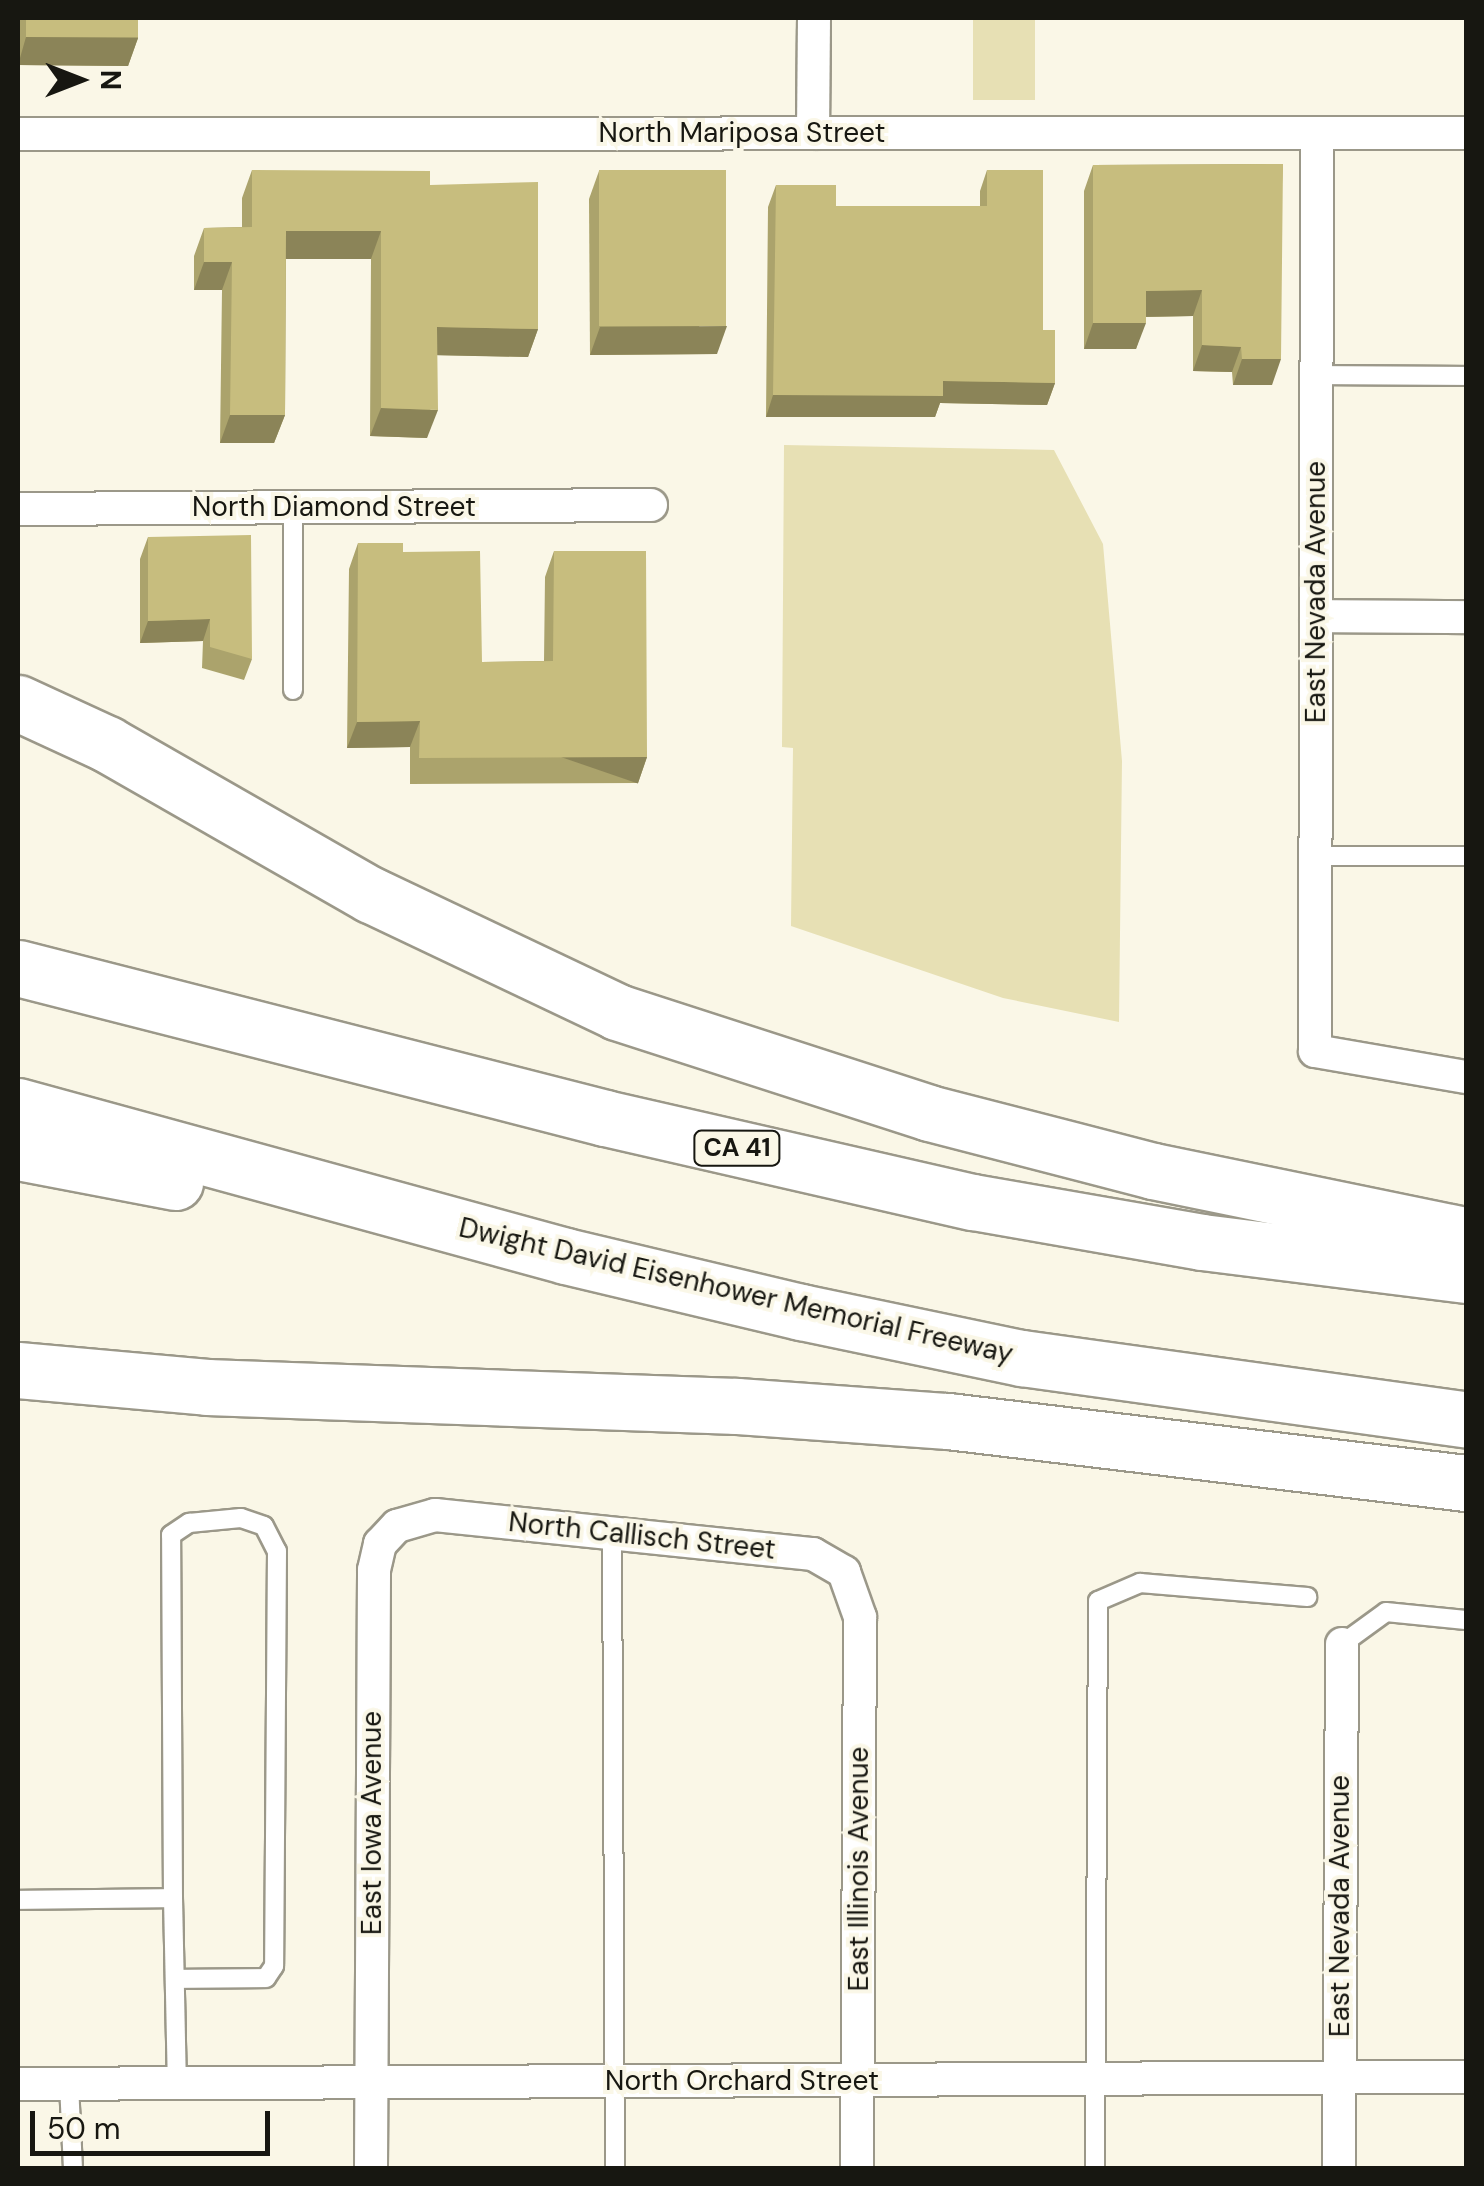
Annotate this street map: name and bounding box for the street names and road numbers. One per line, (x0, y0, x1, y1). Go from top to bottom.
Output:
street label: North Mariposa Street (599, 116, 885, 150)
street label: East Nevada Avenue (1299, 461, 1333, 723)
street label: North Diamond Street (192, 490, 476, 524)
road number: CA 41 (692, 1128, 782, 1168)
street label: Dwight David Eisenhower Memorial Freeway (456, 1211, 1016, 1371)
street label: North Callisch Street (507, 1505, 777, 1567)
street label: East Iowa Avenue (355, 1711, 389, 1935)
street label: East Illinois Avenue (842, 1747, 876, 1991)
street label: East Nevada Avenue (1323, 1775, 1357, 2037)
street label: North Orchard Street (605, 2064, 879, 2098)

